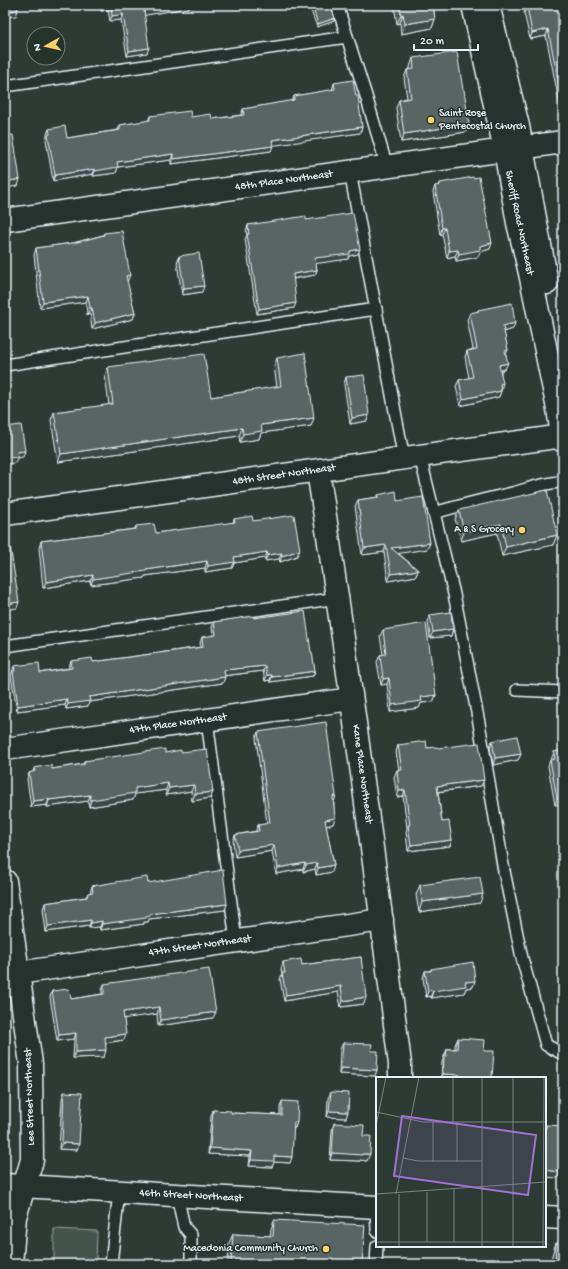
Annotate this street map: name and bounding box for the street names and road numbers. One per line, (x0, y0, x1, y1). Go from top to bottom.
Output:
street label: 48th Place Northeast (234, 168, 335, 194)
street label: Sheriff Road Northeast (502, 169, 537, 278)
street label: 48th Street Northeast (232, 462, 338, 488)
street label: 47th Place Northeast (129, 711, 229, 737)
street label: Kane Place Northeast (349, 724, 375, 826)
street label: 47th Street Northeast (148, 933, 254, 959)
street label: Lee Street Northeast (22, 1047, 38, 1146)
street label: 46th Street Northeast (139, 1187, 244, 1205)

